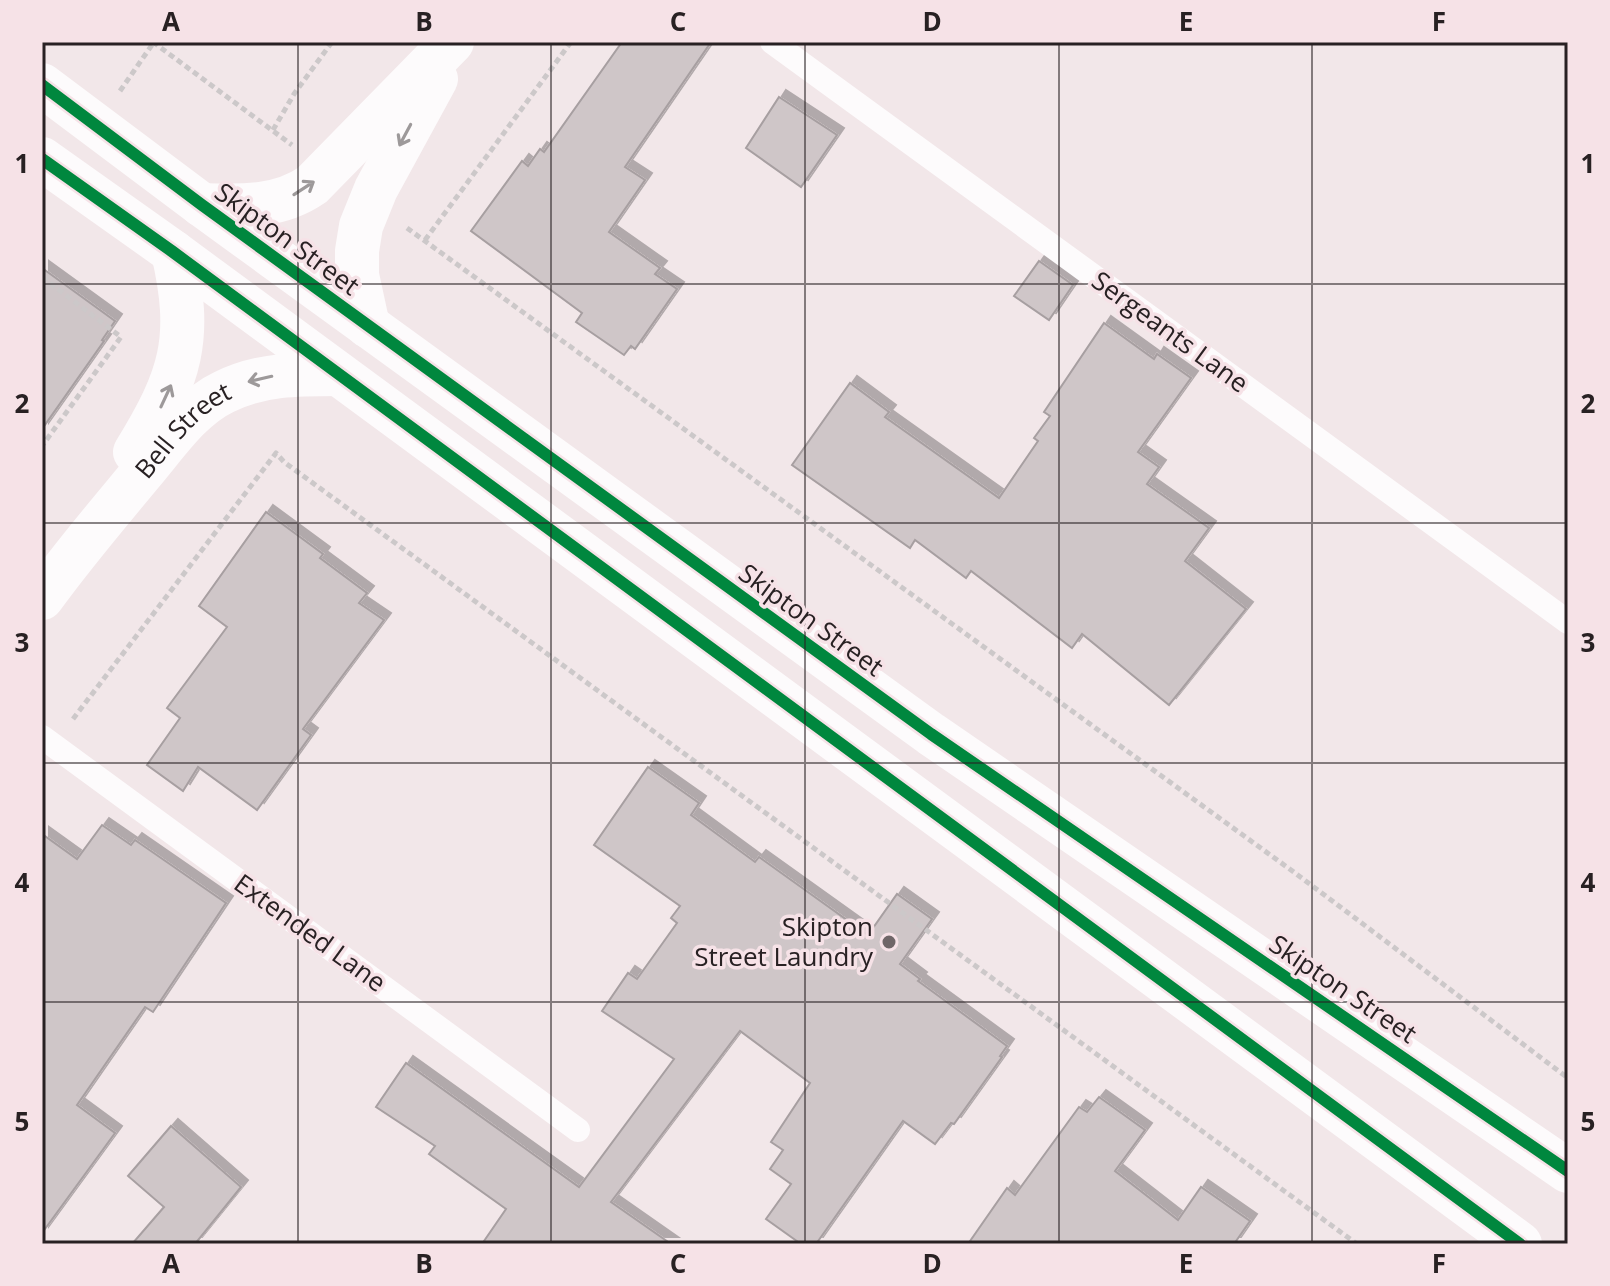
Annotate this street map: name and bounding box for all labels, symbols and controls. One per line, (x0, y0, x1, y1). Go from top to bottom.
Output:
text: A (162, 3, 180, 39)
text: B (415, 3, 433, 39)
text: C (670, 3, 686, 39)
text: D (922, 3, 942, 39)
text: E (1179, 3, 1193, 39)
text: F (1432, 3, 1446, 39)
one-way arrow (397, 123, 413, 146)
text: 1 (15, 145, 29, 181)
text: 1 (1581, 145, 1595, 181)
street label: Skipton Street (208, 173, 367, 303)
one-way arrow (293, 180, 315, 197)
street label: Sergeants Lane (1085, 262, 1256, 400)
street label: Bell Street (126, 372, 237, 486)
one-way arrow (248, 372, 274, 387)
one-way arrow (159, 384, 174, 408)
text: 2 (15, 385, 30, 421)
text: 2 (1581, 385, 1596, 421)
street label: Skipton Street (732, 554, 891, 684)
text: 3 (15, 624, 29, 660)
text: 3 (1581, 624, 1595, 660)
text: 4 (15, 864, 30, 900)
text: 4 (1581, 864, 1596, 900)
street label: Extended Lane (227, 865, 394, 1000)
place label: Skipton Street Laundry (694, 908, 874, 974)
street label: Skipton Street (1263, 926, 1424, 1051)
marker: Skipton Street Laundry (880, 933, 898, 951)
text: 5 (15, 1103, 29, 1139)
text: 5 (1581, 1103, 1595, 1139)
text: A (162, 1245, 180, 1281)
text: B (415, 1245, 433, 1281)
text: C (670, 1245, 686, 1281)
text: D (922, 1245, 942, 1281)
text: E (1179, 1245, 1193, 1281)
text: F (1432, 1245, 1446, 1281)

